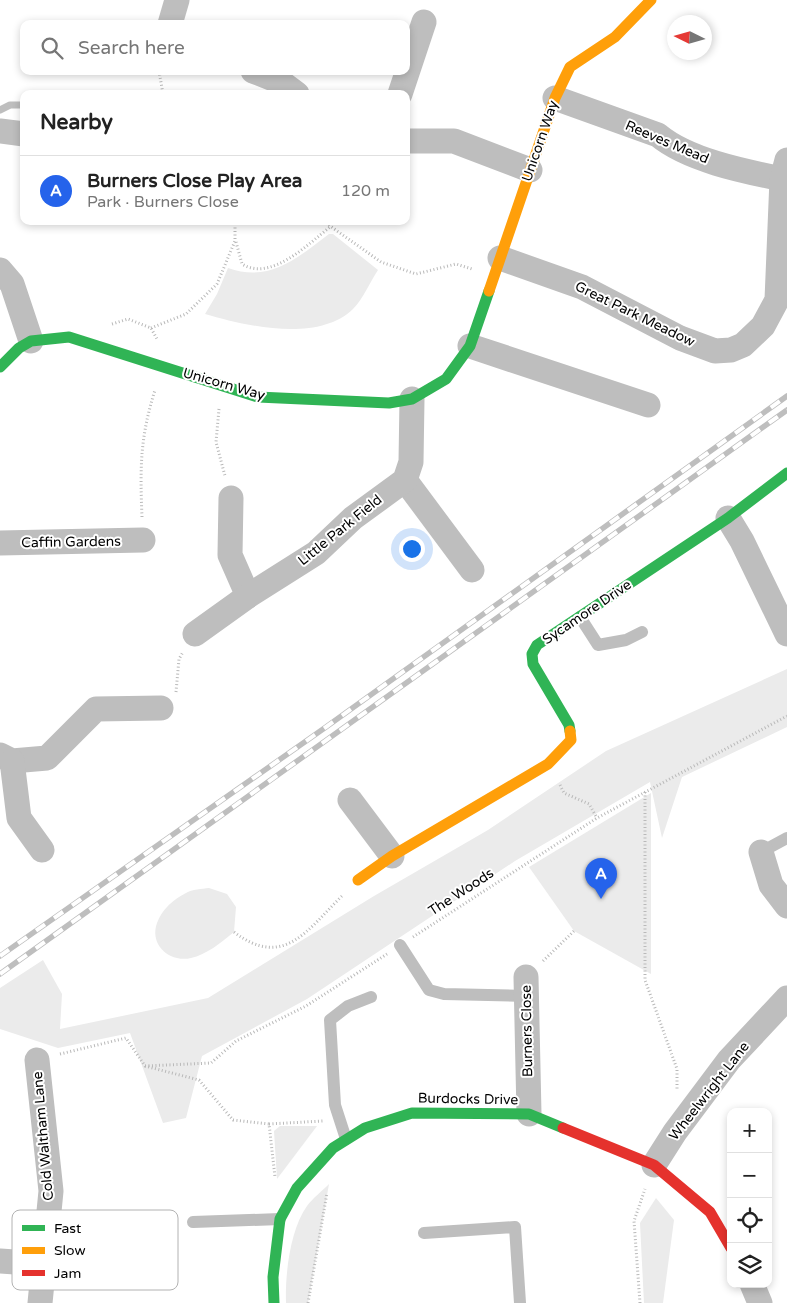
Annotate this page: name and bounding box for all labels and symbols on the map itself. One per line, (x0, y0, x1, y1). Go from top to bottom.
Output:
north arrow (667, 15, 712, 60)
street label: Unicorn Way (518, 98, 562, 184)
street label: Reeves Mead (623, 117, 711, 167)
street label: Great Park Meadow (572, 278, 698, 350)
street label: Unicorn Way (181, 364, 268, 404)
street label: Little Park Field (295, 491, 385, 569)
street label: Caffin Gardens (21, 533, 121, 551)
your location (399, 536, 425, 562)
street label: Sycamore Drive (539, 576, 635, 648)
pin: A (585, 858, 617, 899)
street label: The Woods (425, 864, 497, 919)
street label: Burners Close (518, 985, 536, 1077)
street label: Wheelwright Lane (665, 1038, 753, 1144)
street label: Cold Waltham Lane (29, 1071, 57, 1201)
street label: Burdocks Drive (418, 1090, 518, 1108)
legend (12, 1210, 178, 1290)
text: Fast (54, 1220, 82, 1237)
text: Slow (54, 1242, 86, 1259)
text: Jam (54, 1265, 81, 1282)

